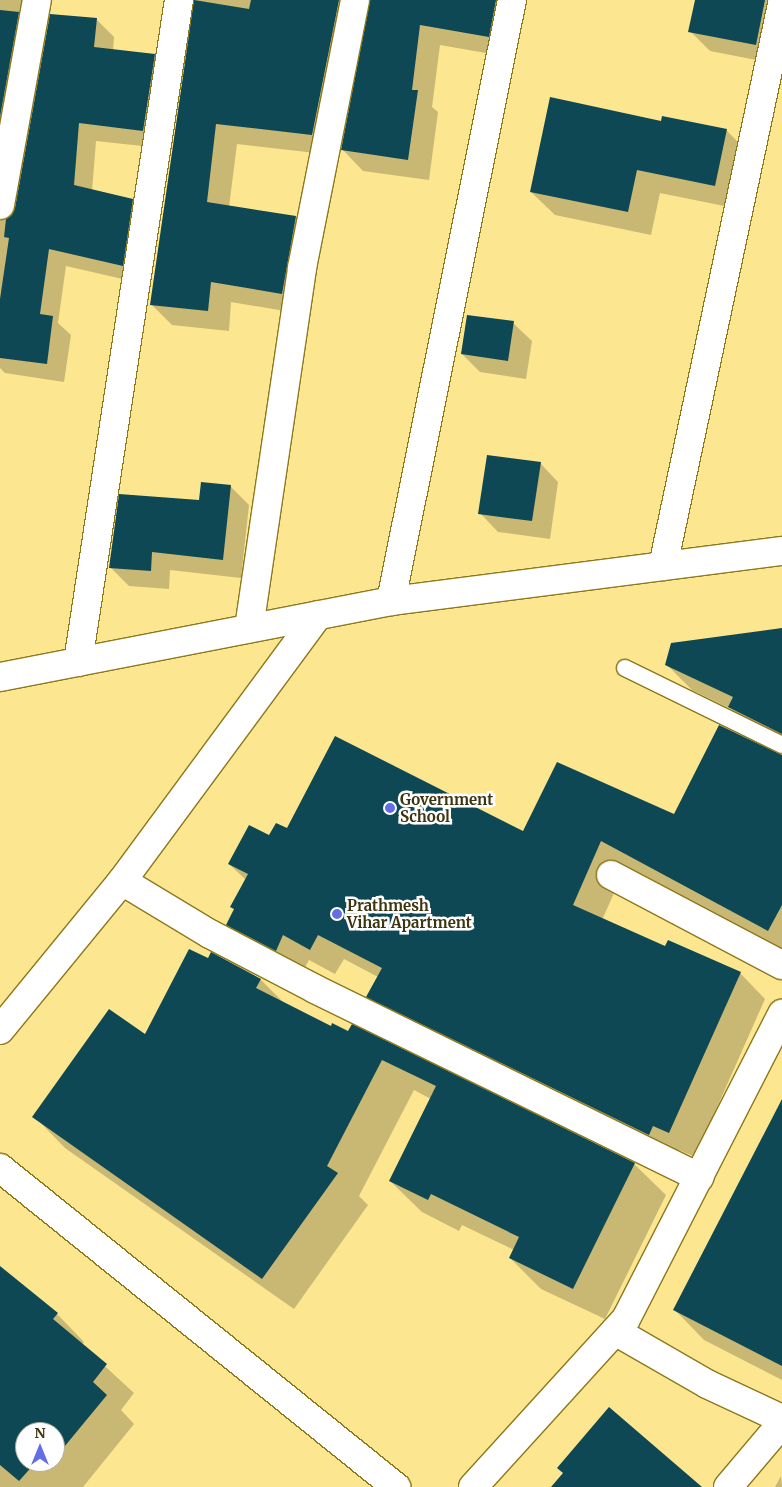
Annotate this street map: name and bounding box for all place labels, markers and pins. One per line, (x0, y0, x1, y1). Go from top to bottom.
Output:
place label: Government School (400, 790, 493, 825)
marker: Government School (384, 802, 396, 814)
place label: Prathmesh Vihar Apartment (347, 896, 472, 931)
marker: Prathmesh Vihar Apartment (331, 908, 343, 920)

